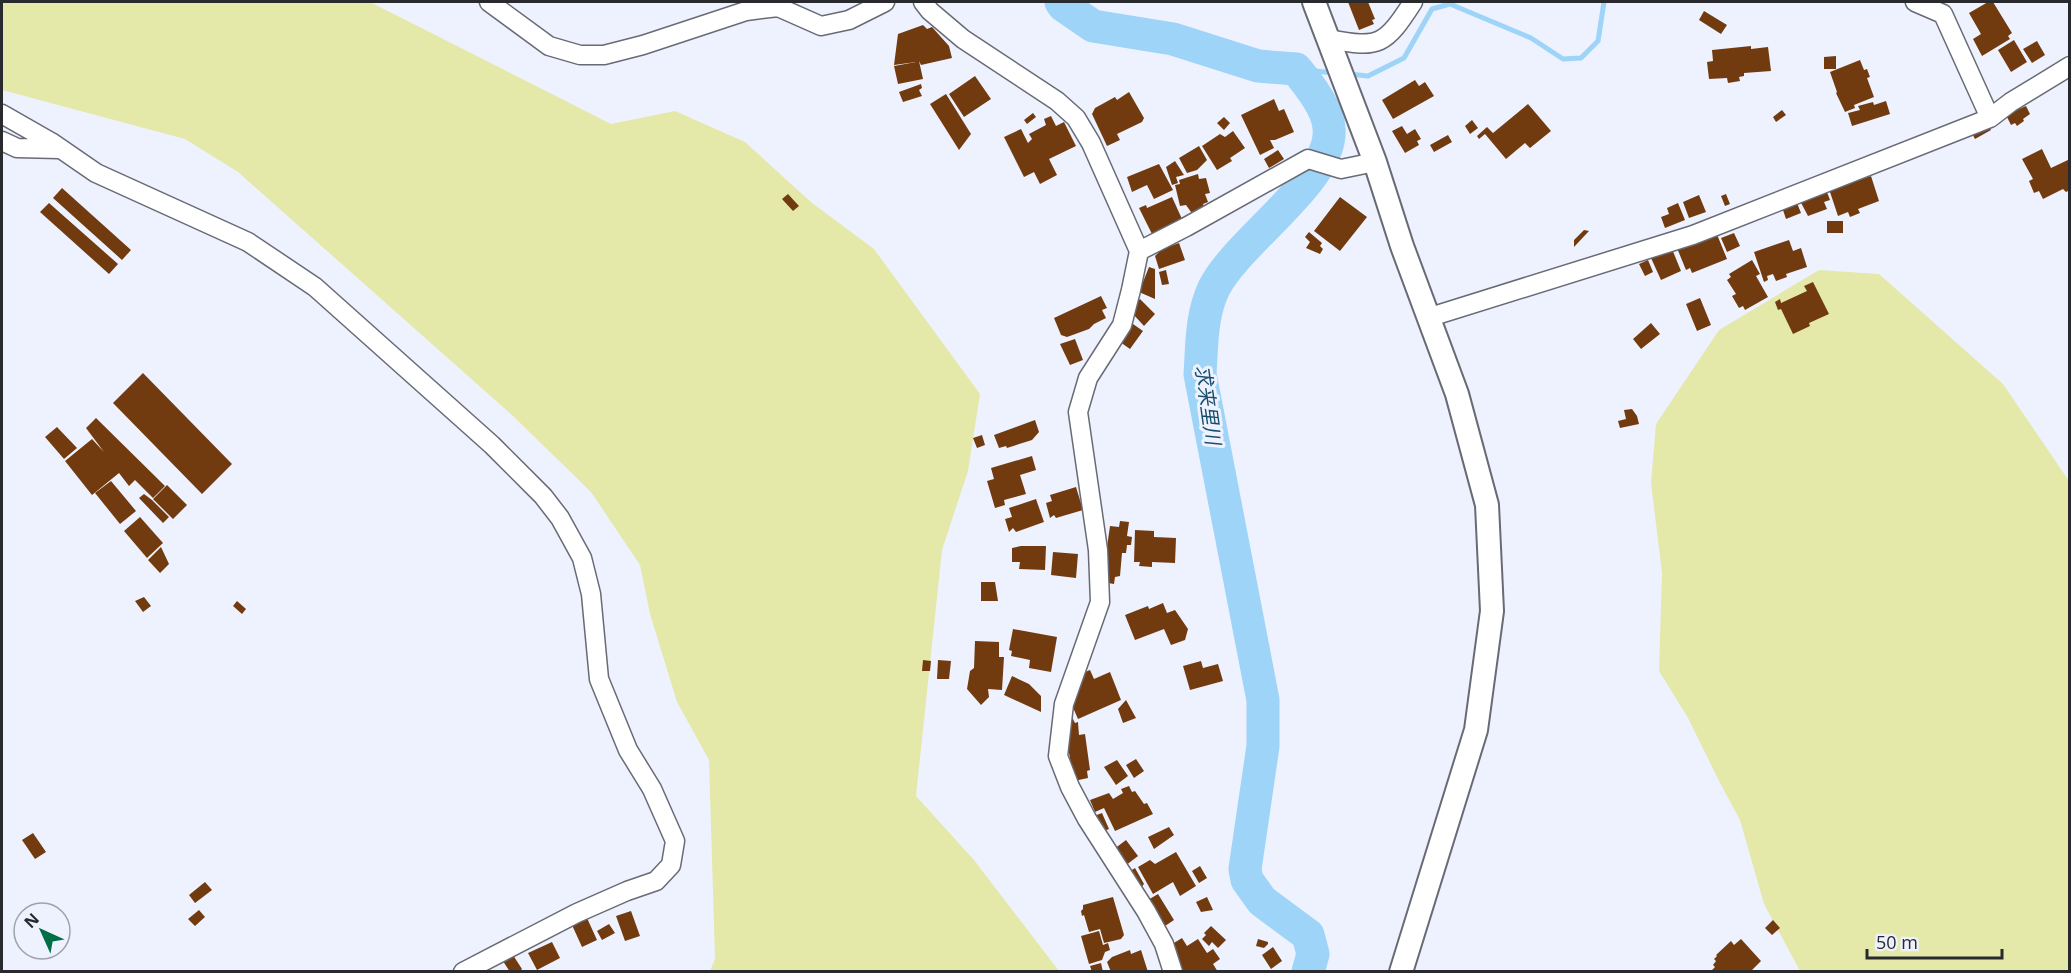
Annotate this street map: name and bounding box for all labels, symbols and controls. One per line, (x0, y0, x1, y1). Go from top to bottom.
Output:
water label: 求来里川 (1190, 363, 1228, 448)
north arrow (12, 901, 72, 961)
text: N (19, 908, 44, 933)
scale bar (1867, 922, 2002, 960)
text: 50 m (1876, 930, 1918, 954)

